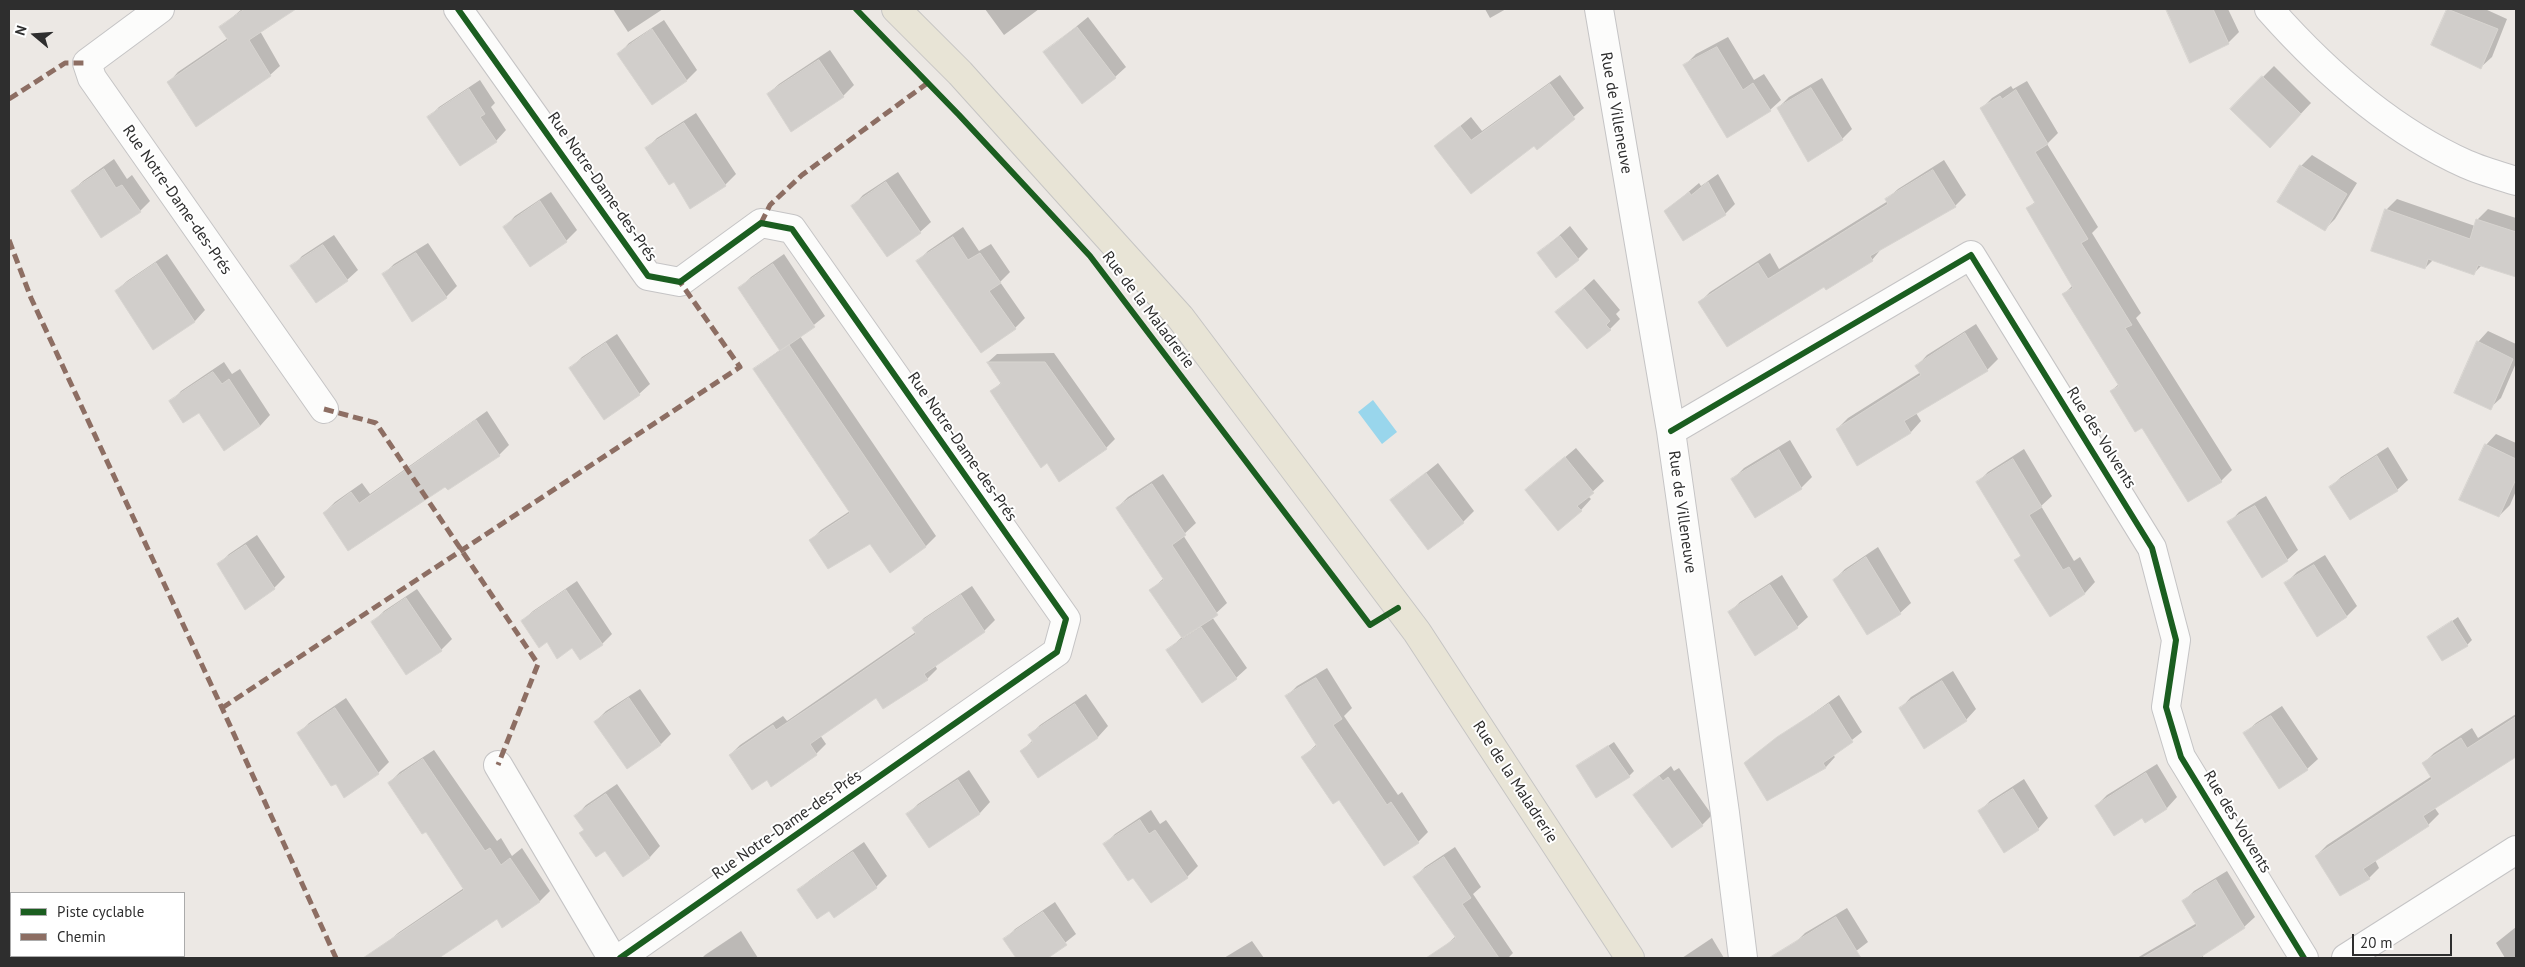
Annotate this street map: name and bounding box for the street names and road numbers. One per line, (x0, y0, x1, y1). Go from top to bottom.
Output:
street label: Rue de Villeneuve (1596, 51, 1636, 175)
street label: Rue Notre-Dame-des-Prés (543, 109, 661, 265)
street label: Rue Notre-Dame-des-Prés (118, 122, 236, 278)
street label: Rue de la Maladrerie (1098, 248, 1198, 372)
street label: Rue Notre-Dame-des-Prés (903, 369, 1021, 525)
street label: Rue des Volvents (2062, 384, 2140, 492)
street label: Rue de Villeneuve (1664, 450, 1700, 574)
street label: Rue de la Maladrerie (1468, 717, 1562, 847)
street label: Rue Notre-Dame-des-Prés (709, 766, 865, 884)
street label: Rue des Volvents (2199, 767, 2275, 877)

